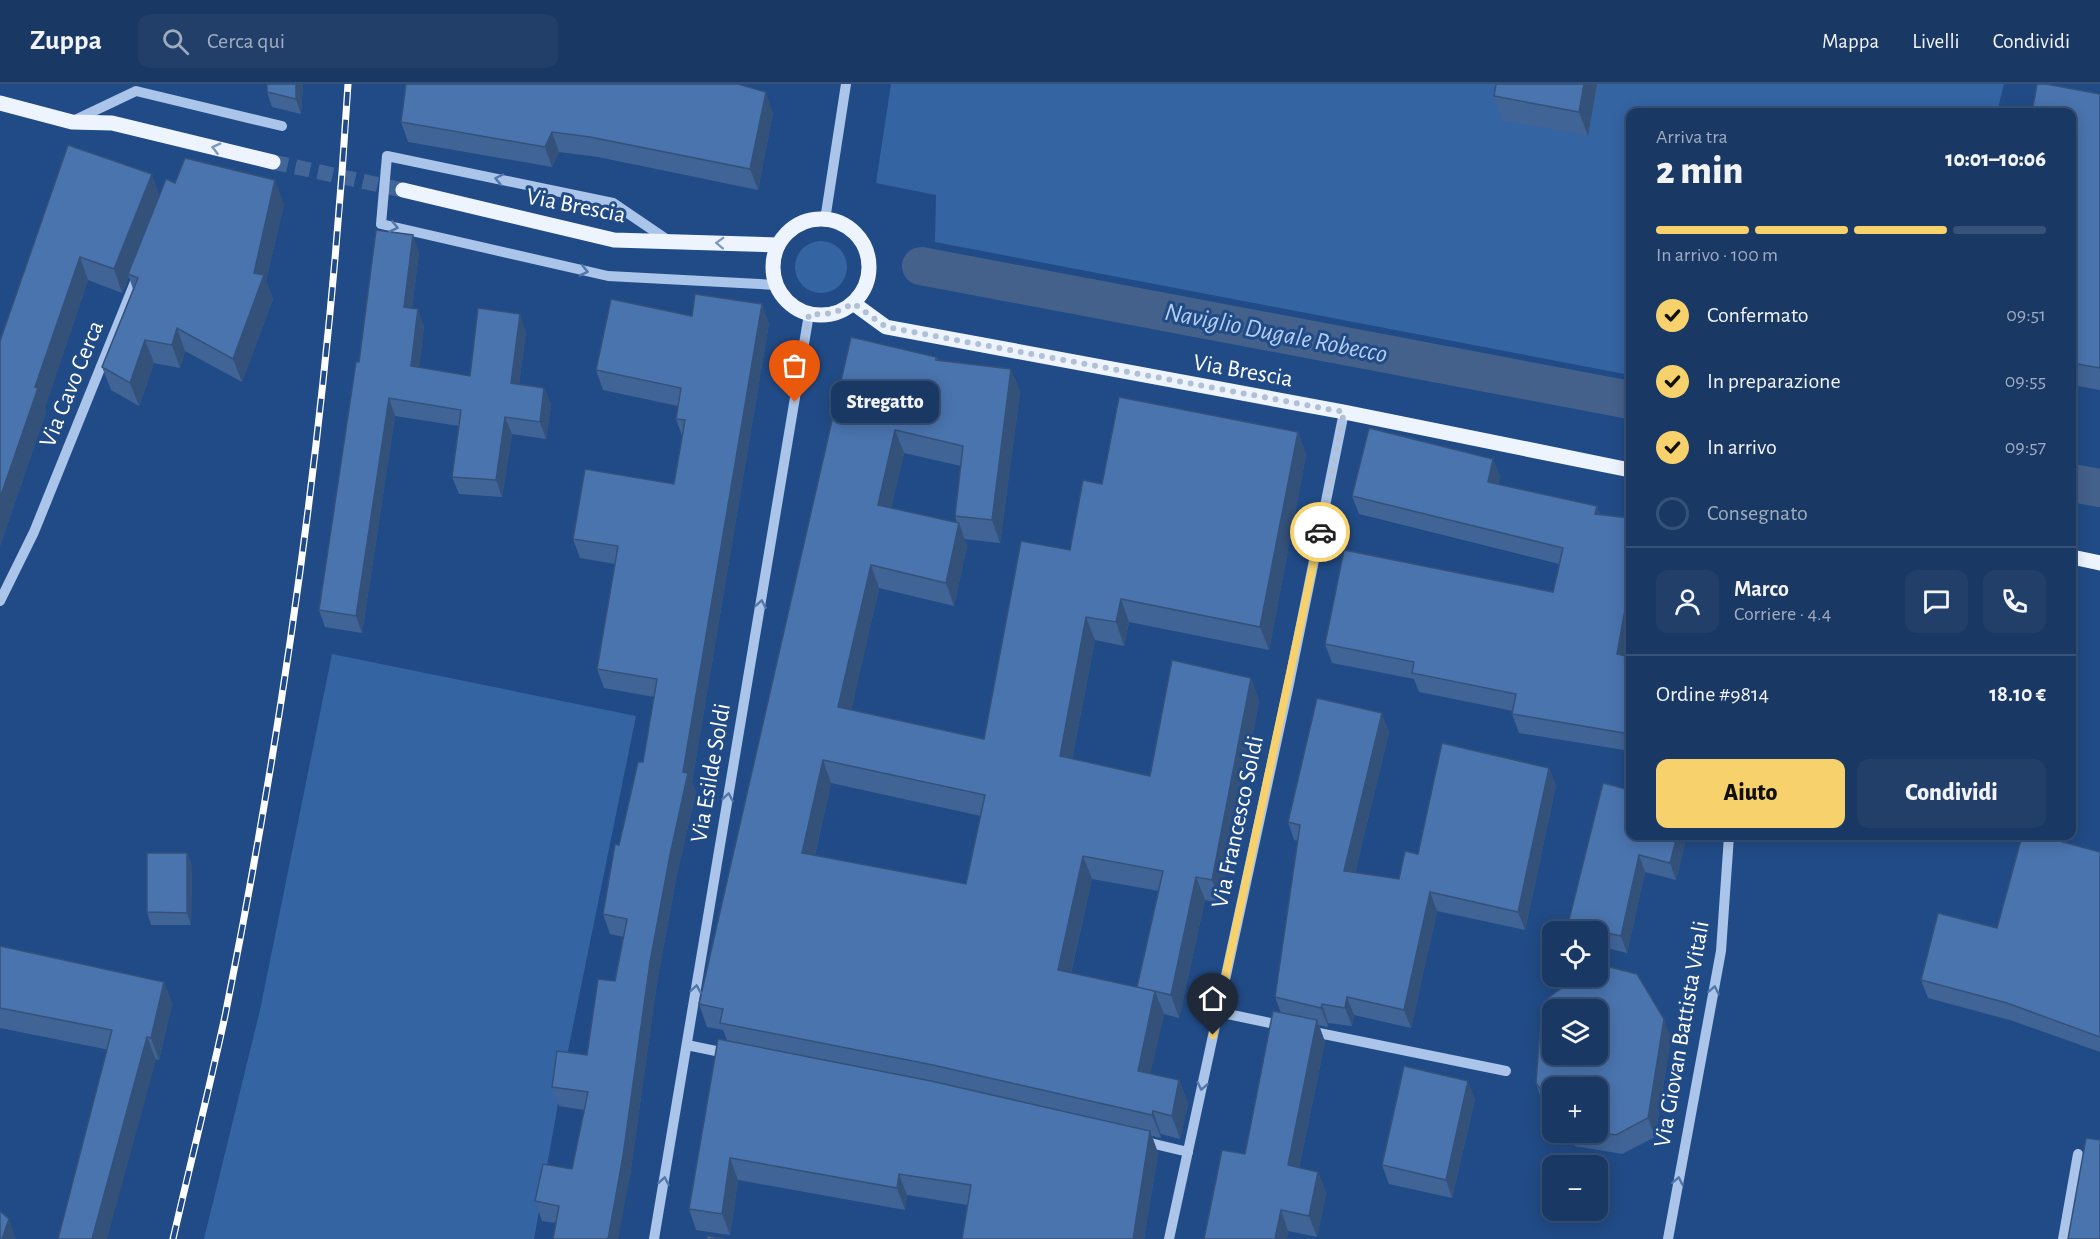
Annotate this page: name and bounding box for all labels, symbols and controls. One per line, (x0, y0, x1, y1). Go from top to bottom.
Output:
search box (138, 14, 558, 68)
icon: search (159, 25, 192, 58)
text: Zuppa (30, 27, 102, 55)
text: Cerca qui (207, 30, 285, 52)
text: Mappa (1822, 31, 1879, 52)
text: Livelli (1912, 31, 1960, 52)
text: Condividi (1993, 31, 2070, 52)
text: Arriva tra (1656, 127, 1728, 147)
one-way arrow (211, 143, 221, 156)
text: 10:01–10:06 (1945, 148, 2046, 170)
text: 2 min (1656, 152, 1743, 191)
one-way arrow (494, 173, 504, 186)
street label: Via Brescia (524, 185, 628, 227)
one-way arrow (389, 220, 399, 233)
one-way arrow (715, 236, 724, 249)
text: In arrivo · 100 m (1656, 245, 1778, 265)
one-way arrow (579, 264, 589, 277)
water label: Naviglio Dugale Robecco (1163, 299, 1389, 367)
icon: check (1656, 299, 1689, 332)
text: Confermato (1707, 304, 1809, 326)
text: 09:51 (2006, 305, 2046, 325)
street label: Via Cavo Cerca (36, 317, 108, 451)
pin (769, 340, 820, 402)
icon: bag (778, 349, 811, 382)
street label: Via Brescia (1191, 350, 1295, 392)
icon: check (1656, 365, 1689, 398)
text: In preparazione (1707, 370, 1841, 392)
text: 09:55 (2005, 371, 2046, 391)
callout: Stregatto (831, 381, 939, 423)
text: Stregatto (846, 392, 924, 412)
icon: check (1656, 431, 1689, 464)
text: In arrivo (1707, 436, 1777, 458)
text: 09:57 (2005, 437, 2046, 457)
courier (1290, 502, 1350, 562)
text: Consegnato (1707, 502, 1808, 524)
icon: car (1304, 516, 1337, 549)
button: person (1656, 570, 1719, 633)
button: chat (1905, 570, 1968, 633)
button: phone (1983, 570, 2046, 633)
text: Marco (1734, 578, 1789, 600)
one-way arrow (754, 600, 766, 609)
text: Corriere · 4.4 (1734, 604, 1831, 624)
text: Ordine #9814 (1656, 683, 1769, 705)
text: 18.10 € (1989, 683, 2046, 705)
street label: Via Esilde Soldi (687, 702, 735, 844)
street label: Via Francesco Soldi (1208, 734, 1268, 910)
button: Aiuto (1656, 759, 1845, 828)
button: Condividi (1857, 759, 2046, 828)
one-way arrow (722, 792, 734, 801)
street label: Via Giovan Battista Vitali (1650, 919, 1714, 1149)
map controls (1542, 921, 1608, 1221)
button: locate (1542, 921, 1608, 987)
pin (1187, 973, 1238, 1035)
icon: home (1196, 982, 1229, 1015)
one-way arrow (689, 984, 702, 994)
one-way arrow (1707, 985, 1720, 995)
button: layers (1542, 999, 1608, 1065)
button: + (1542, 1077, 1608, 1143)
one-way arrow (1197, 1081, 1210, 1091)
button: − (1542, 1155, 1608, 1221)
one-way arrow (657, 1177, 669, 1186)
one-way arrow (1672, 1177, 1684, 1186)

